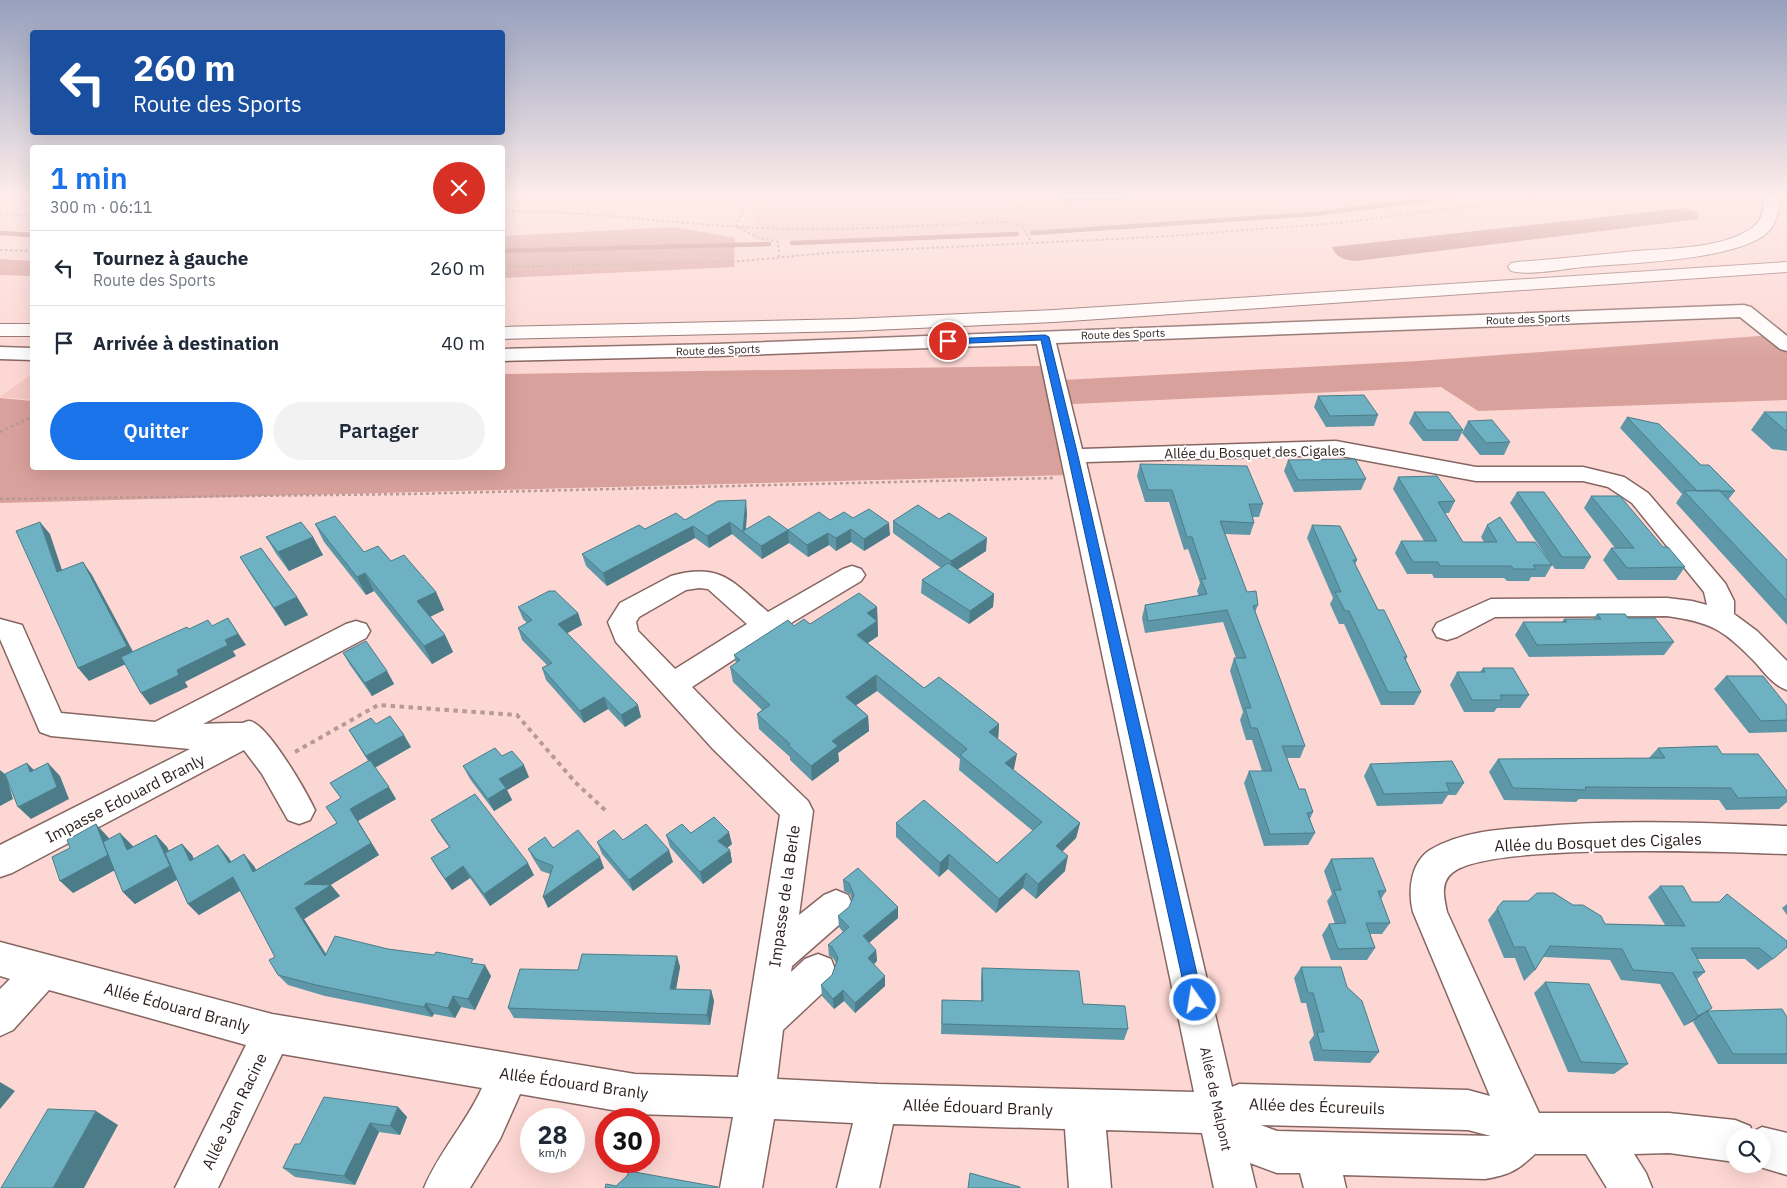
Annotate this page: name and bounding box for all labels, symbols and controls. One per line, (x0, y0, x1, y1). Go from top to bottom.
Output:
text: 260 m (133, 45, 236, 91)
icon: left (50, 50, 115, 115)
text: Route des Sports (133, 89, 302, 118)
text: 1 min (50, 158, 128, 197)
button: close (433, 162, 485, 214)
text: 300 m · 06:11 (50, 197, 152, 217)
text: Tournez à gauche (93, 246, 249, 270)
icon: left (50, 254, 78, 282)
text: 260 m (430, 256, 485, 280)
text: Route des Sports (93, 270, 216, 290)
street label: Route des Sports (1486, 311, 1570, 327)
pin (927, 320, 969, 362)
street label: Route des Sports (1081, 326, 1165, 342)
icon: arrive (934, 327, 962, 355)
icon: arrive (50, 329, 78, 357)
text: Arrivée à destination (93, 331, 279, 355)
text: 40 m (441, 331, 485, 355)
street label: Route des Sports (676, 342, 760, 358)
button: Quitter (50, 402, 263, 460)
button: Partager (273, 402, 485, 460)
street label: Allée du Bosquet des Cigales (1164, 441, 1346, 463)
street label: Impasse Edouard Branly (42, 749, 208, 847)
street label: Impasse de la Berle (764, 824, 804, 968)
street label: Allée du Bosquet des Cigales (1494, 828, 1702, 856)
position arrow (1168, 973, 1220, 1025)
street label: Allée Édouard Branly (102, 977, 252, 1036)
street label: Allée de Malpont (1196, 1045, 1236, 1153)
street label: Allée Jean Racine (197, 1049, 271, 1173)
street label: Allée Édouard Branly (498, 1062, 650, 1103)
street label: Allée Édouard Branly (903, 1093, 1053, 1120)
street label: Allée des Écureuils (1249, 1093, 1385, 1118)
speed limit sign: 30 (595, 1108, 660, 1173)
text: 28 (537, 1118, 568, 1151)
map controls (1726, 1128, 1771, 1173)
button: search (1726, 1128, 1771, 1173)
text: km/h (538, 1145, 567, 1160)

